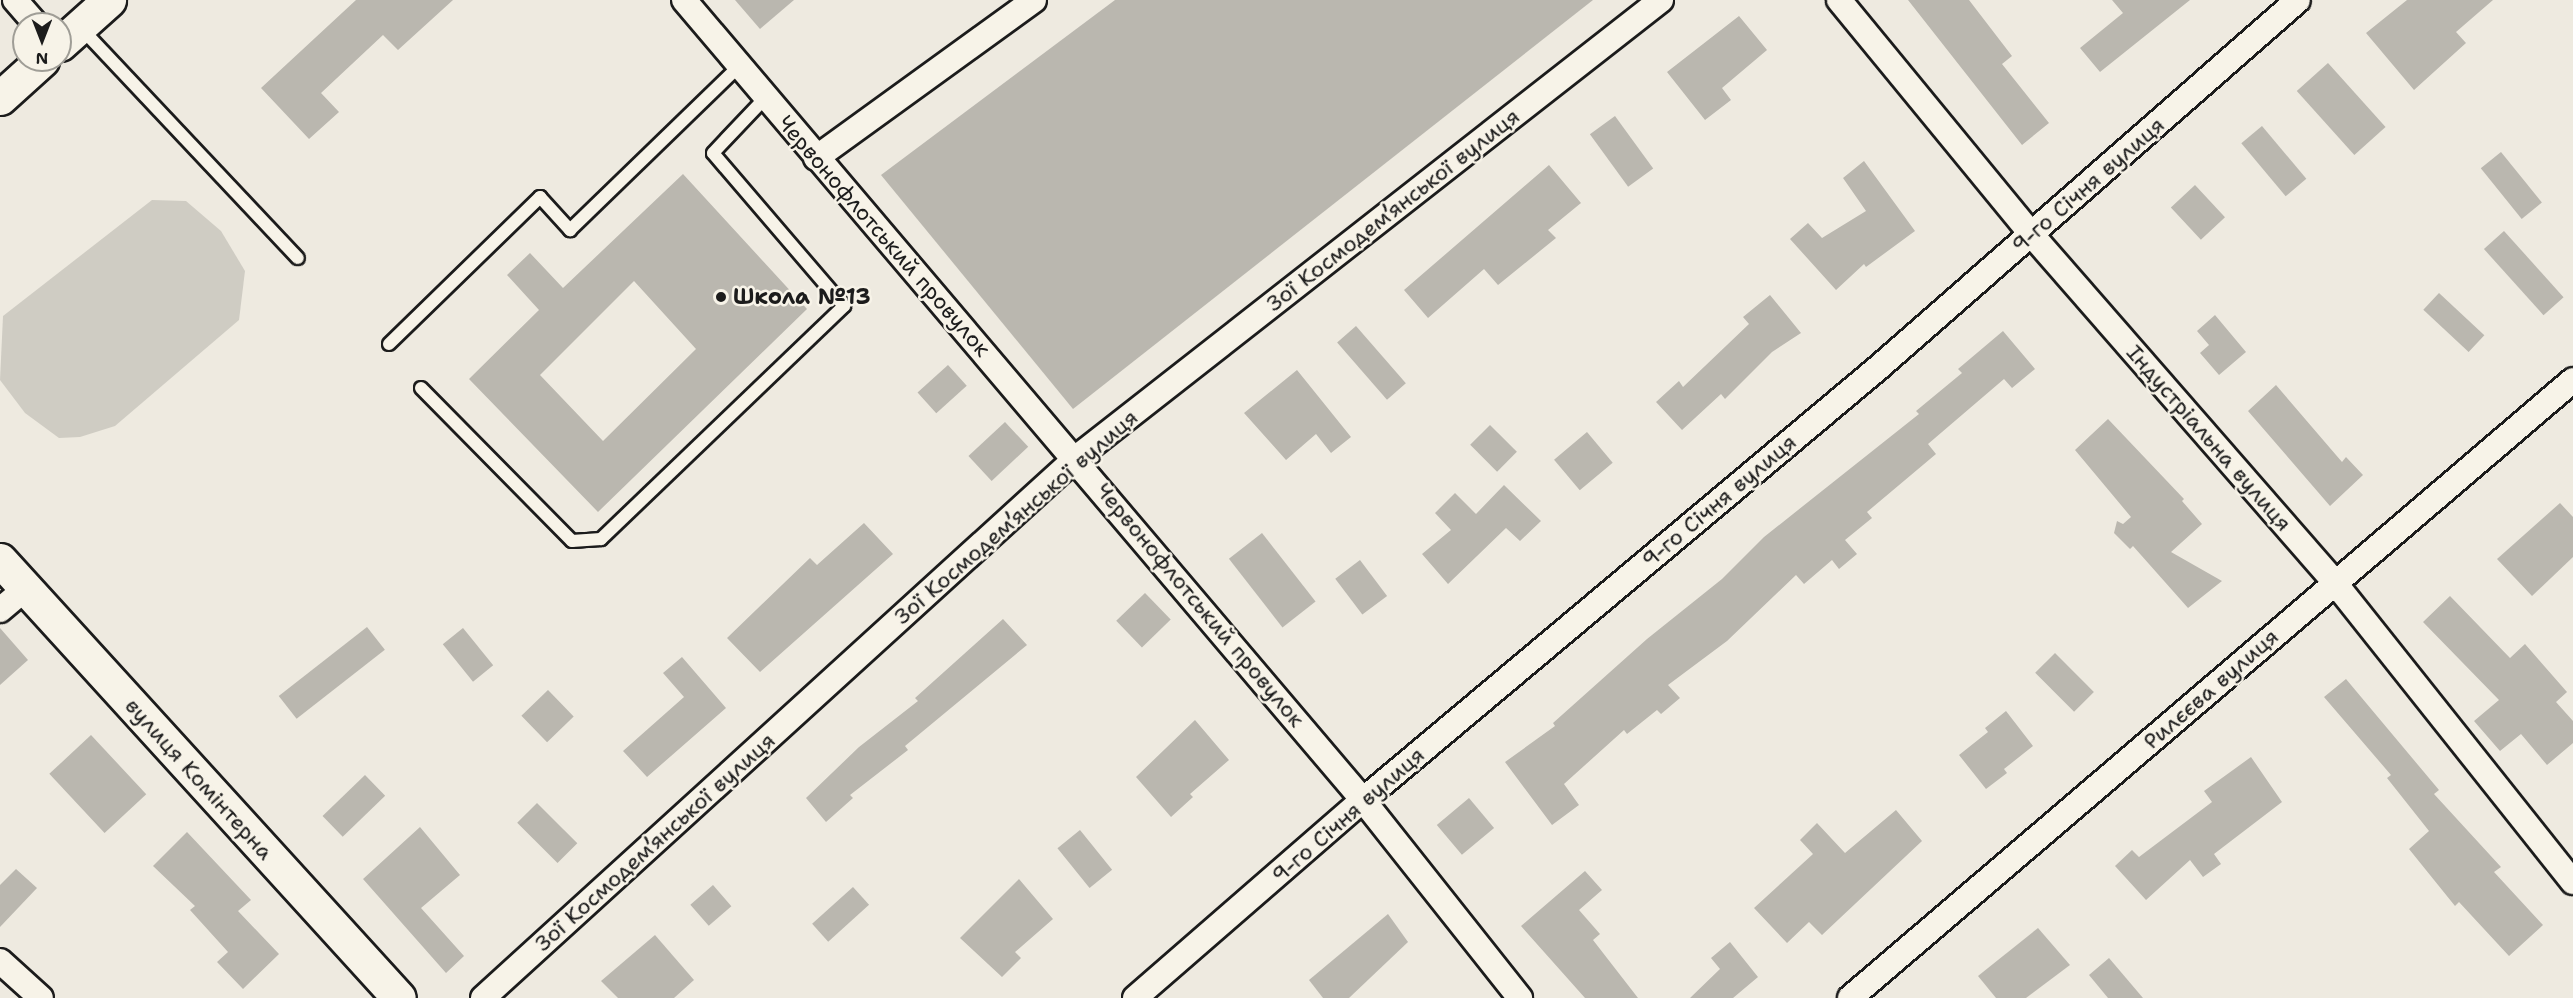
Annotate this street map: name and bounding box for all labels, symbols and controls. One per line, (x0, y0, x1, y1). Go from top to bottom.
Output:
north arrow (12, 12, 72, 72)
text: N (36, 48, 48, 69)
street label: Зої Космодем’янської вулиця (1261, 103, 1525, 317)
street label: Червонофлотський провулок (772, 110, 996, 362)
street label: 9-го Січня вулиця (2006, 112, 2170, 258)
place label: Школа №13 (733, 284, 871, 310)
marker: Школа №13 (714, 290, 728, 304)
street label: Індустріальна вулиця (2121, 340, 2297, 536)
street label: Зої Космодем’янської вулиця (889, 404, 1143, 630)
street label: 9-го Січня вулиця (1636, 429, 1802, 573)
street label: Червонофлотський провулок (1090, 478, 1310, 732)
street label: Рилєєва вулиця (2138, 623, 2284, 755)
street label: вулиця Комінтерна (120, 693, 278, 865)
street label: Зої Космодем’янської вулиця (530, 727, 780, 957)
street label: 9-го Січня вулиця (1266, 742, 1430, 888)

